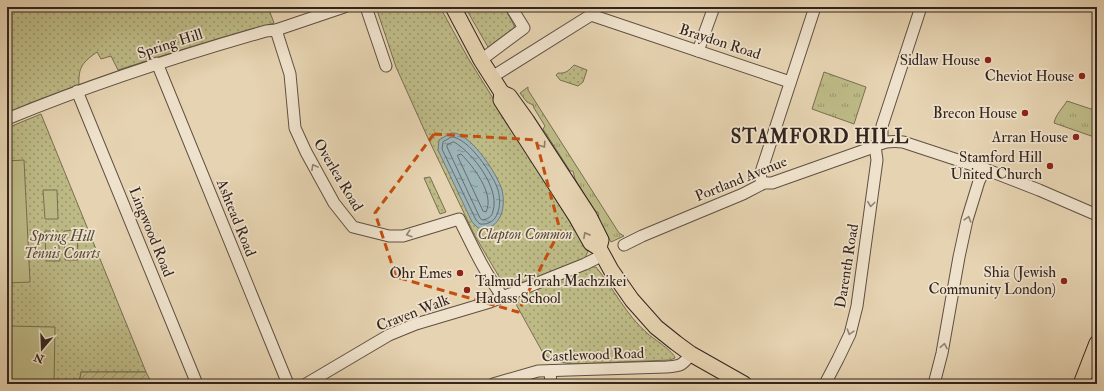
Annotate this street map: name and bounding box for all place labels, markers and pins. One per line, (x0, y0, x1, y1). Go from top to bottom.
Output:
place label: Sidlaw House (900, 51, 980, 70)
marker: Sidlaw House (983, 55, 993, 65)
place label: Cheviot House (985, 67, 1074, 86)
marker: Cheviot House (1077, 71, 1087, 81)
place label: Brecon House (933, 104, 1017, 123)
marker: Brecon House (1020, 108, 1030, 118)
place label: Arran House (991, 128, 1068, 147)
marker: Arran House (1071, 132, 1081, 142)
place label: Stamford Hill United Church (951, 148, 1042, 184)
marker: Stamford Hill United Church (1045, 161, 1055, 171)
place label: Shia (Jewish Community London) (929, 263, 1056, 299)
place label: Ohr Emes (389, 264, 452, 283)
marker: Ohr Emes (455, 268, 465, 278)
place label: Talmud Torah Machzikei Hadass School (475, 272, 626, 308)
marker: Shia (Jewish Community London) (1059, 276, 1069, 286)
marker: Talmud Torah Machzikei Hadass School (462, 285, 472, 295)

